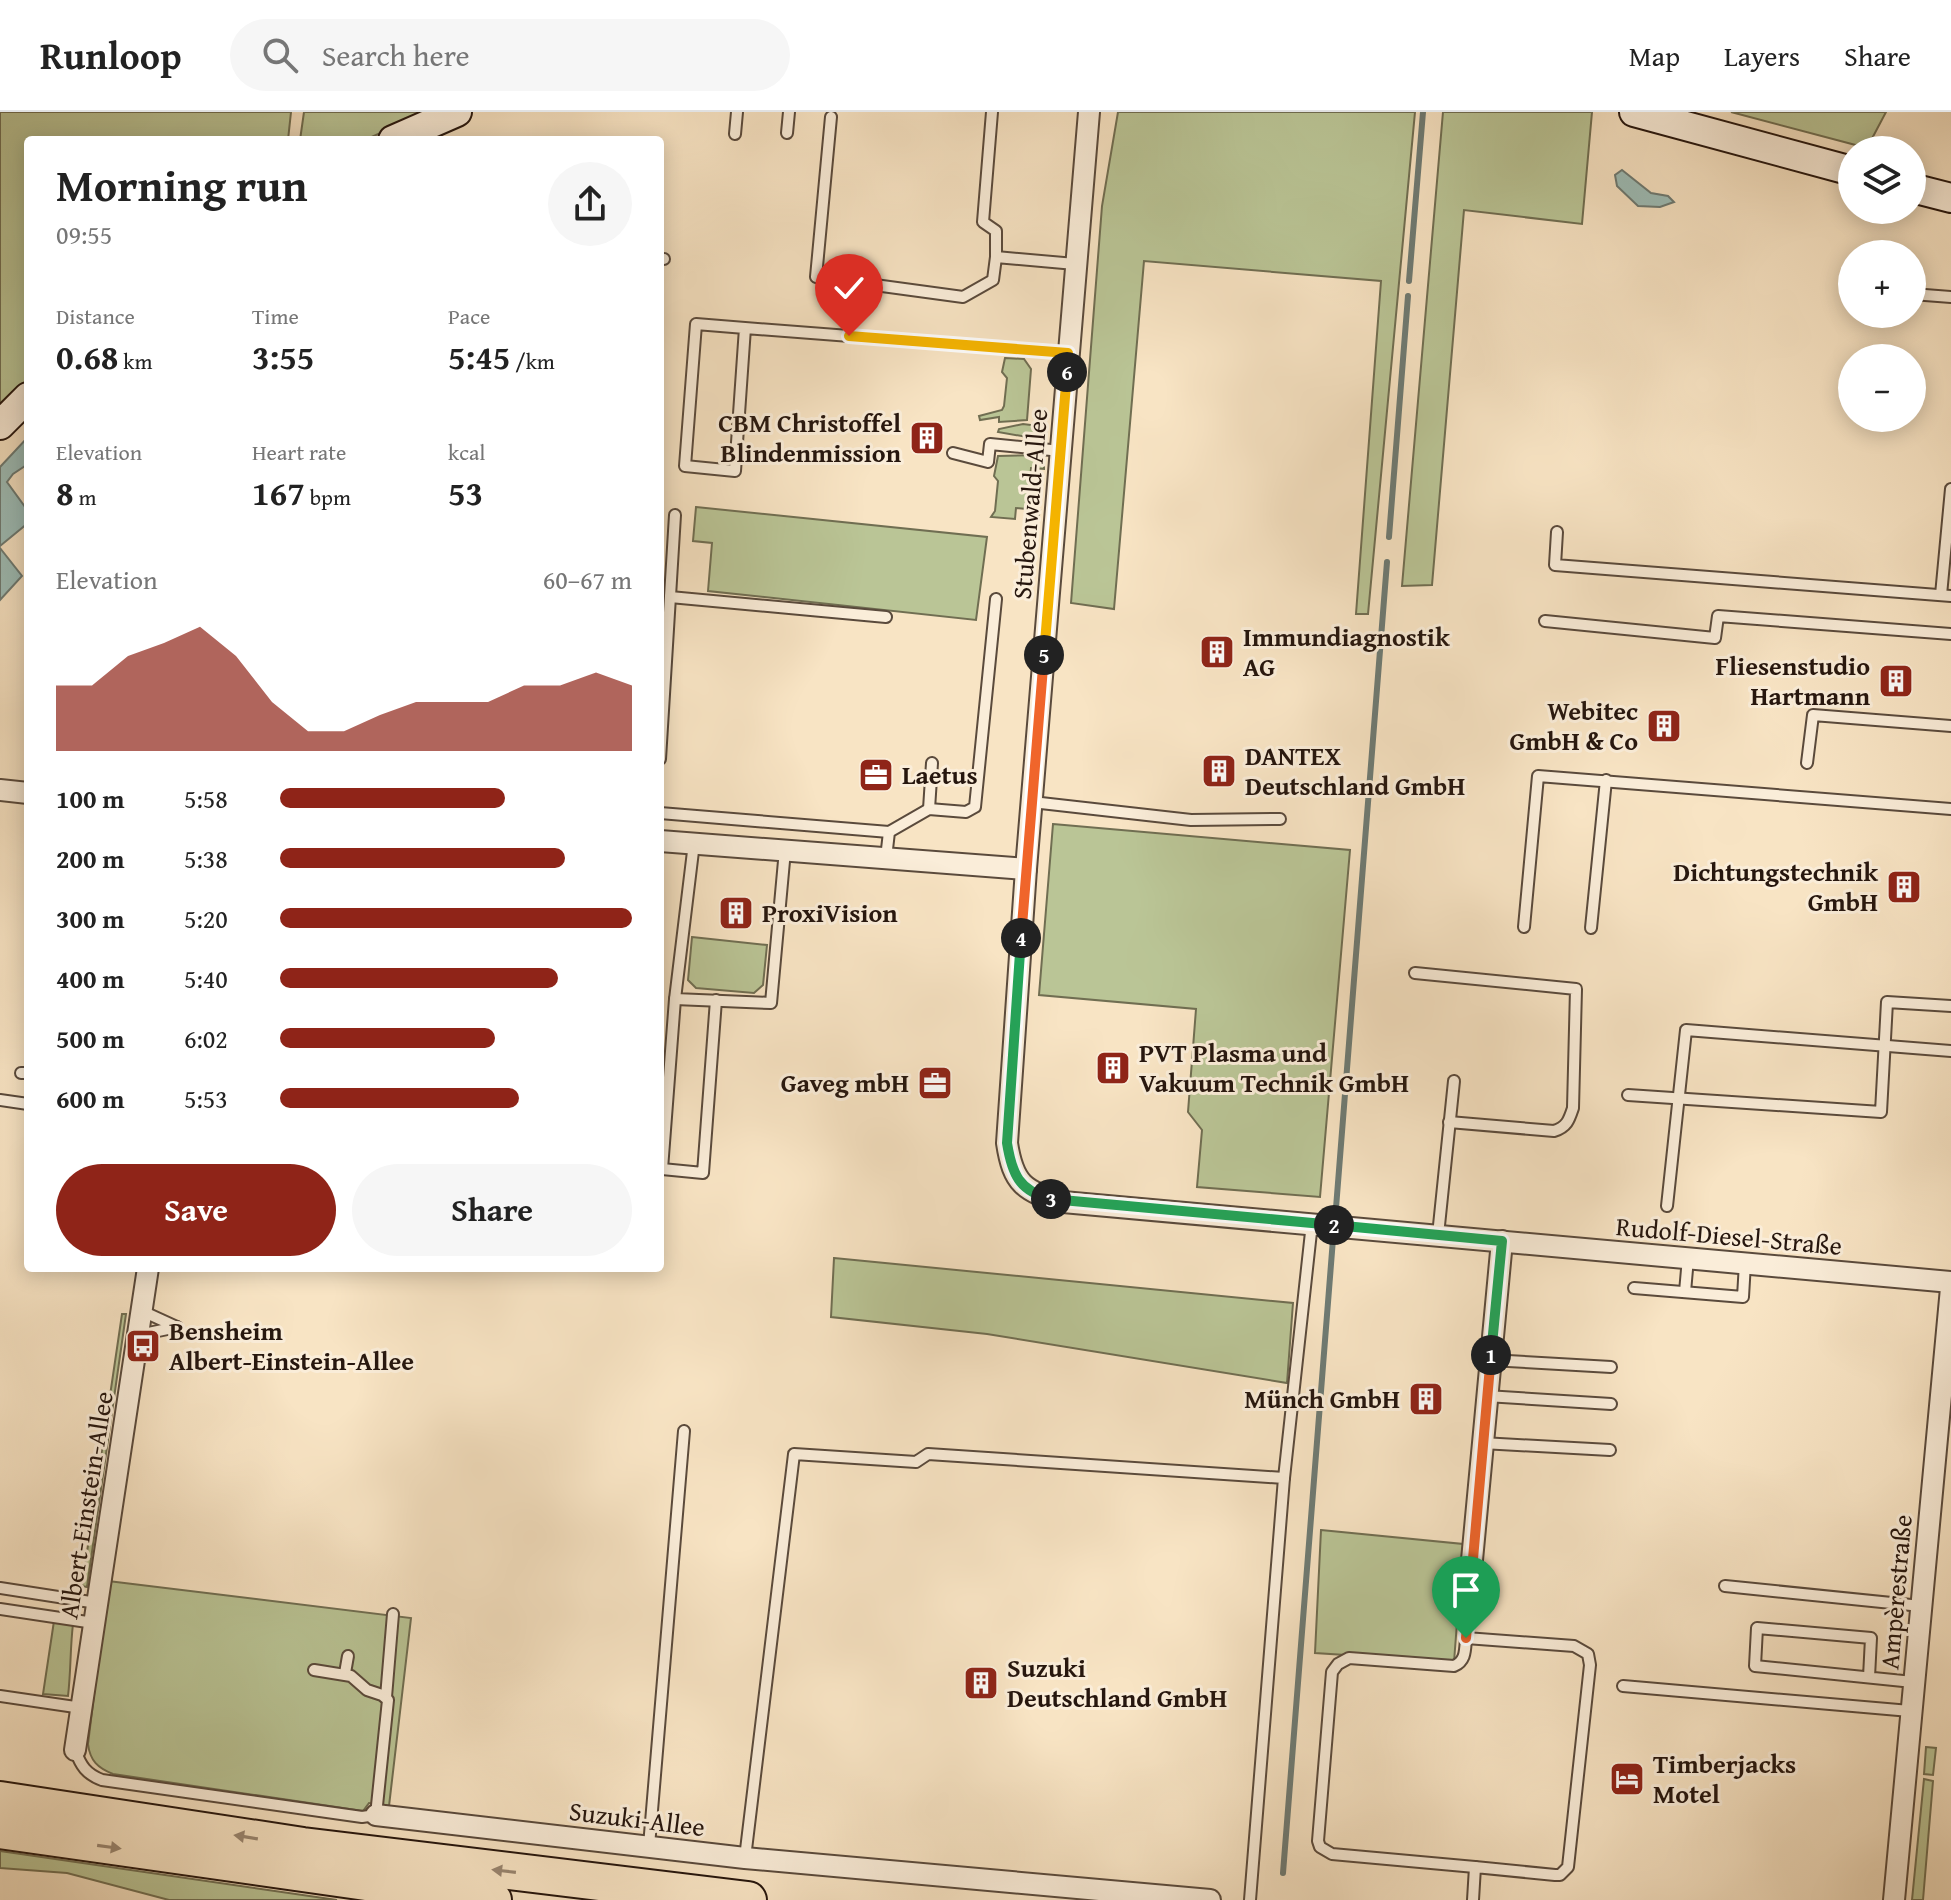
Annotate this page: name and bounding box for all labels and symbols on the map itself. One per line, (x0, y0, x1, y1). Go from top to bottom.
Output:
pin (815, 254, 883, 336)
pin: 6 (1047, 352, 1087, 392)
place label: CBM Christoffel Blindenmission (718, 403, 902, 472)
street label: Stubenwald-Allee (1002, 407, 1057, 601)
building icon: CBM Christoffel Blindenmission (908, 419, 946, 457)
place label: Immundiagnostik AG (1243, 617, 1450, 686)
building icon: Immundiagnostik AG (1198, 633, 1236, 671)
pin: 5 (1024, 635, 1064, 675)
place label: Fliesenstudio Hartmann (1716, 646, 1871, 715)
building icon: Fliesenstudio Hartmann (1877, 662, 1915, 700)
place label: Webitec GmbH & Co (1509, 691, 1638, 760)
building icon: Webitec GmbH & Co (1645, 707, 1683, 745)
place label: DANTEX Deutschland GmbH (1245, 736, 1465, 805)
building icon: DANTEX Deutschland GmbH (1200, 752, 1238, 790)
place label: Laetus (902, 755, 978, 794)
office icon: Laetus (857, 756, 895, 794)
place label: Dichtungstechnik GmbH (1673, 852, 1878, 921)
building icon: Dichtungstechnik GmbH (1885, 868, 1923, 906)
place label: ProxiVision (762, 893, 898, 932)
building icon: ProxiVision (717, 894, 755, 932)
pin: 4 (1001, 918, 1041, 958)
place label: PVT Plasma und Vakuum Technik GmbH (1139, 1033, 1409, 1102)
building icon: PVT Plasma und Vakuum Technik GmbH (1094, 1049, 1132, 1087)
place label: Gaveg mbH (781, 1063, 909, 1102)
office icon: Gaveg mbH (916, 1064, 954, 1102)
pin: 3 (1031, 1179, 1071, 1219)
pin: 2 (1314, 1205, 1354, 1245)
street label: Rudolf-Diesel-Straße (1614, 1206, 1844, 1265)
place label: Bensheim Albert-Einstein-Allee (169, 1311, 414, 1380)
bus stop icon: Bensheim Albert-Einstein-Allee (124, 1327, 162, 1365)
pin: 1 (1471, 1335, 1511, 1375)
place label: Münch GmbH (1244, 1379, 1400, 1418)
building icon: Münch GmbH (1407, 1380, 1445, 1418)
street label: Albert-Einstein-Allee (48, 1388, 123, 1622)
street label: Ampèrestraße (1869, 1513, 1922, 1671)
pin (1432, 1556, 1500, 1638)
place label: Suzuki Deutschland GmbH (1007, 1648, 1227, 1717)
building icon: Suzuki Deutschland GmbH (962, 1664, 1000, 1702)
place label: Timberjacks Motel (1653, 1744, 1796, 1813)
hotel icon: Timberjacks Motel (1608, 1760, 1646, 1798)
street label: Suzuki-Allee (567, 1791, 707, 1846)
one-way arrow (233, 1830, 258, 1843)
one-way arrow (97, 1841, 122, 1854)
one-way arrow (491, 1864, 516, 1877)

